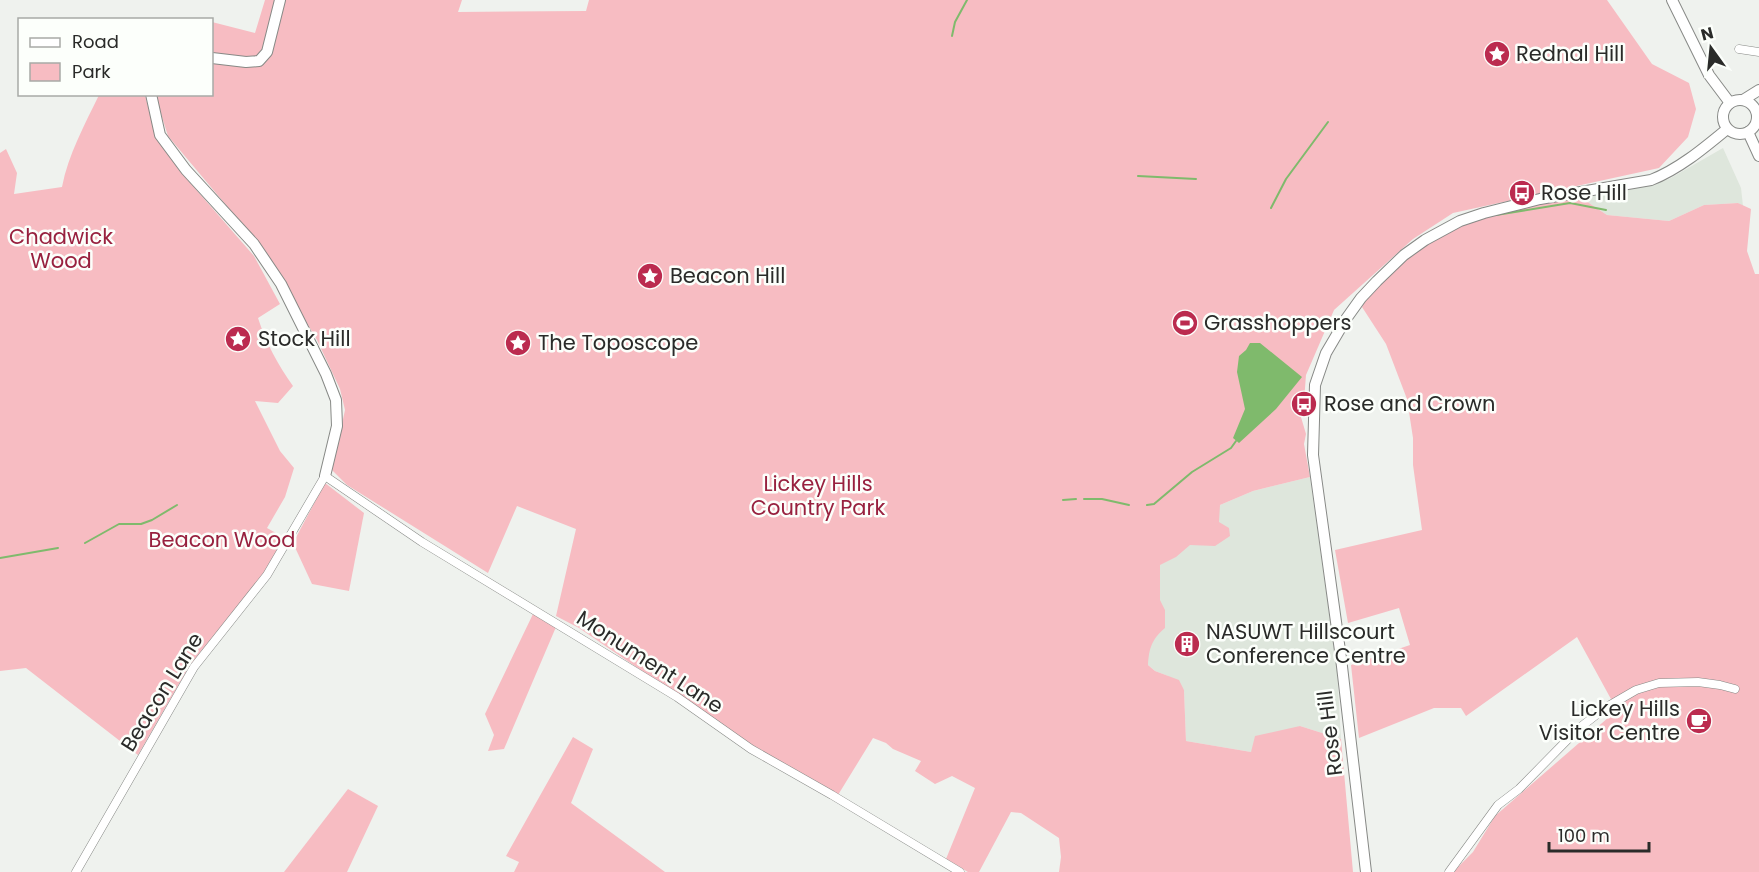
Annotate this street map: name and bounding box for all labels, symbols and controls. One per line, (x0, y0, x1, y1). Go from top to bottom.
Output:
legend (18, 18, 213, 96)
north arrow (1681, 18, 1741, 78)
text: N (1698, 21, 1716, 47)
text: Road (72, 29, 119, 54)
place icon: Rednal Hill (1482, 39, 1512, 69)
place label: Rednal Hill (1516, 39, 1624, 68)
text: Park (72, 59, 111, 84)
bus stop icon: Rose Hill (1507, 178, 1537, 208)
place label: Rose Hill (1541, 178, 1627, 207)
park label: Chadwick Wood (9, 222, 113, 275)
place icon: Beacon Hill (635, 261, 665, 291)
place label: Beacon Hill (670, 261, 785, 290)
sports icon: Grasshoppers (1170, 308, 1200, 338)
place label: Grasshoppers (1204, 308, 1351, 337)
place icon: Stock Hill (223, 324, 253, 354)
place label: Stock Hill (258, 324, 351, 353)
place icon: The Toposcope (503, 328, 533, 358)
place label: The Toposcope (538, 328, 698, 357)
bus stop icon: Rose and Crown (1289, 389, 1319, 419)
place label: Rose and Crown (1324, 389, 1495, 418)
park label: Lickey Hills Country Park (751, 469, 885, 522)
park label: Beacon Wood (149, 525, 295, 554)
street label: Monument Lane (571, 603, 729, 720)
place label: NASUWT Hillscourt Conference Centre (1206, 617, 1406, 670)
street label: Beacon Lane (113, 627, 210, 757)
building icon: NASUWT Hillscourt Conference Centre (1172, 629, 1202, 659)
street label: Rose Hill (1310, 689, 1349, 777)
place label: Lickey Hills Visitor Centre (1539, 694, 1680, 747)
cafe icon: Lickey Hills Visitor Centre (1684, 706, 1714, 736)
scale bar (1549, 815, 1650, 853)
text: 100 m (1558, 823, 1610, 848)

